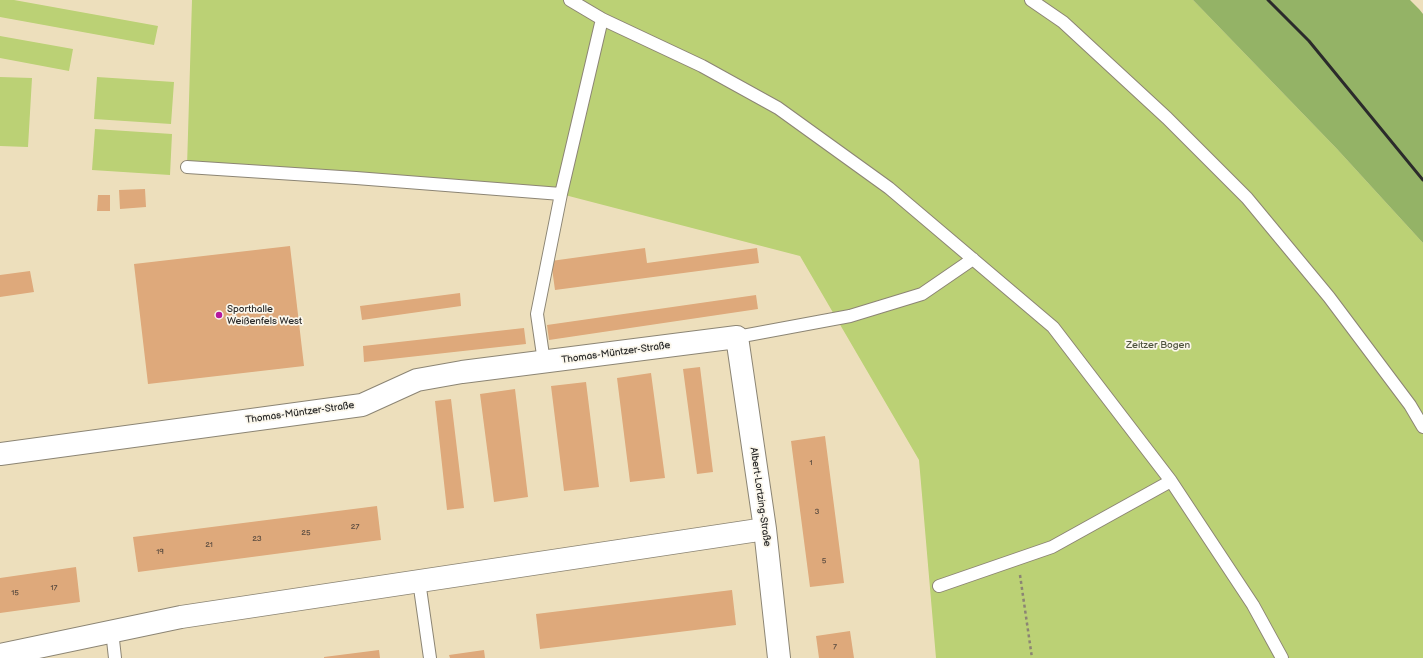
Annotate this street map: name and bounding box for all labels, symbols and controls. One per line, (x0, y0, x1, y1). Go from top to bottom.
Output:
place label: Sporthalle Weißenfels West (227, 303, 302, 326)
marker: Sporthalle Weißenfels West (214, 310, 224, 320)
street label: Thomas-Müntzer-Straße (561, 339, 671, 367)
park label: Zeitzer Bogen (1126, 339, 1190, 351)
street label: Thomas-Müntzer-Straße (245, 399, 355, 427)
street label: Albert-Lortzing-Straße (747, 447, 773, 547)
house number: 1 (809, 458, 813, 468)
house number: 3 (815, 507, 819, 517)
house number: 27 (351, 522, 359, 532)
house number: 25 (301, 528, 311, 538)
house number: 23 (252, 534, 262, 544)
house number: 21 (205, 540, 213, 550)
house number: 19 (156, 547, 164, 557)
house number: 5 (822, 556, 826, 566)
house number: 17 (50, 583, 58, 593)
house number: 15 (11, 588, 19, 598)
house number: 7 (833, 642, 837, 652)

